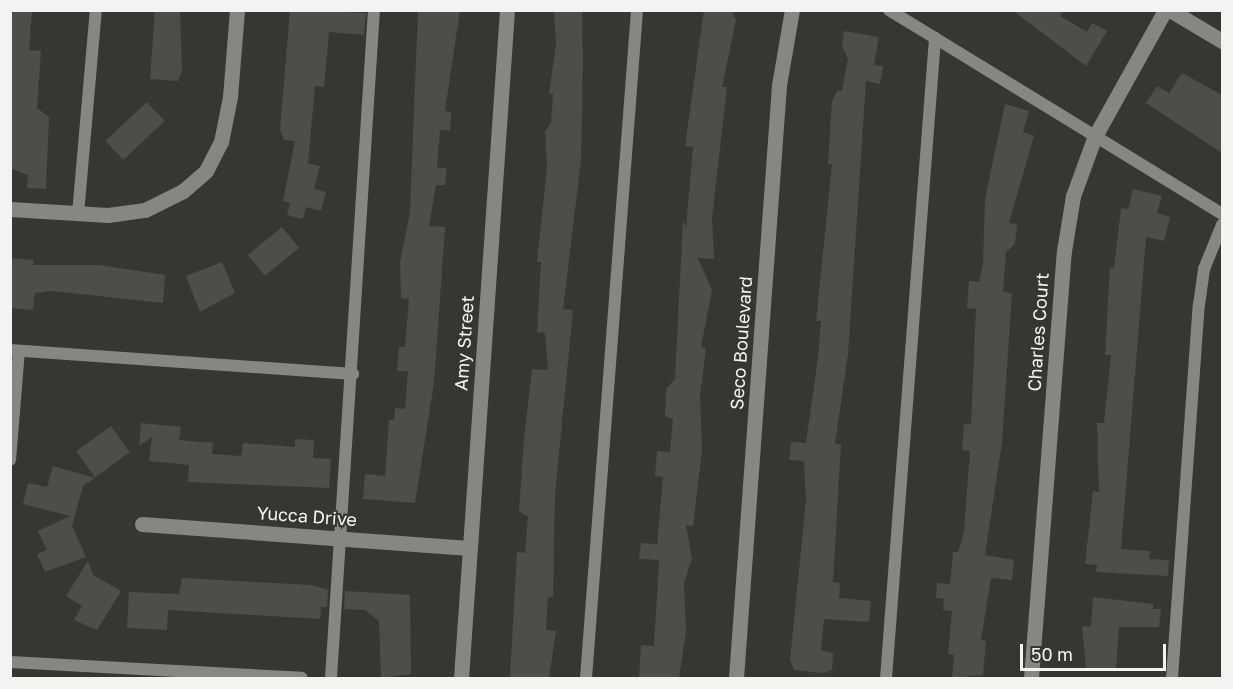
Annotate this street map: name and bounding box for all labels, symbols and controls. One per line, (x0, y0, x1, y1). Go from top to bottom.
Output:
street label: Charles Court (1023, 272, 1053, 392)
street label: Seco Boulevard (726, 275, 756, 411)
street label: Amy Street (450, 295, 478, 391)
street label: Yucca Drive (256, 502, 358, 530)
scale bar (1023, 632, 1168, 670)
text: 50 m (1031, 643, 1073, 665)

